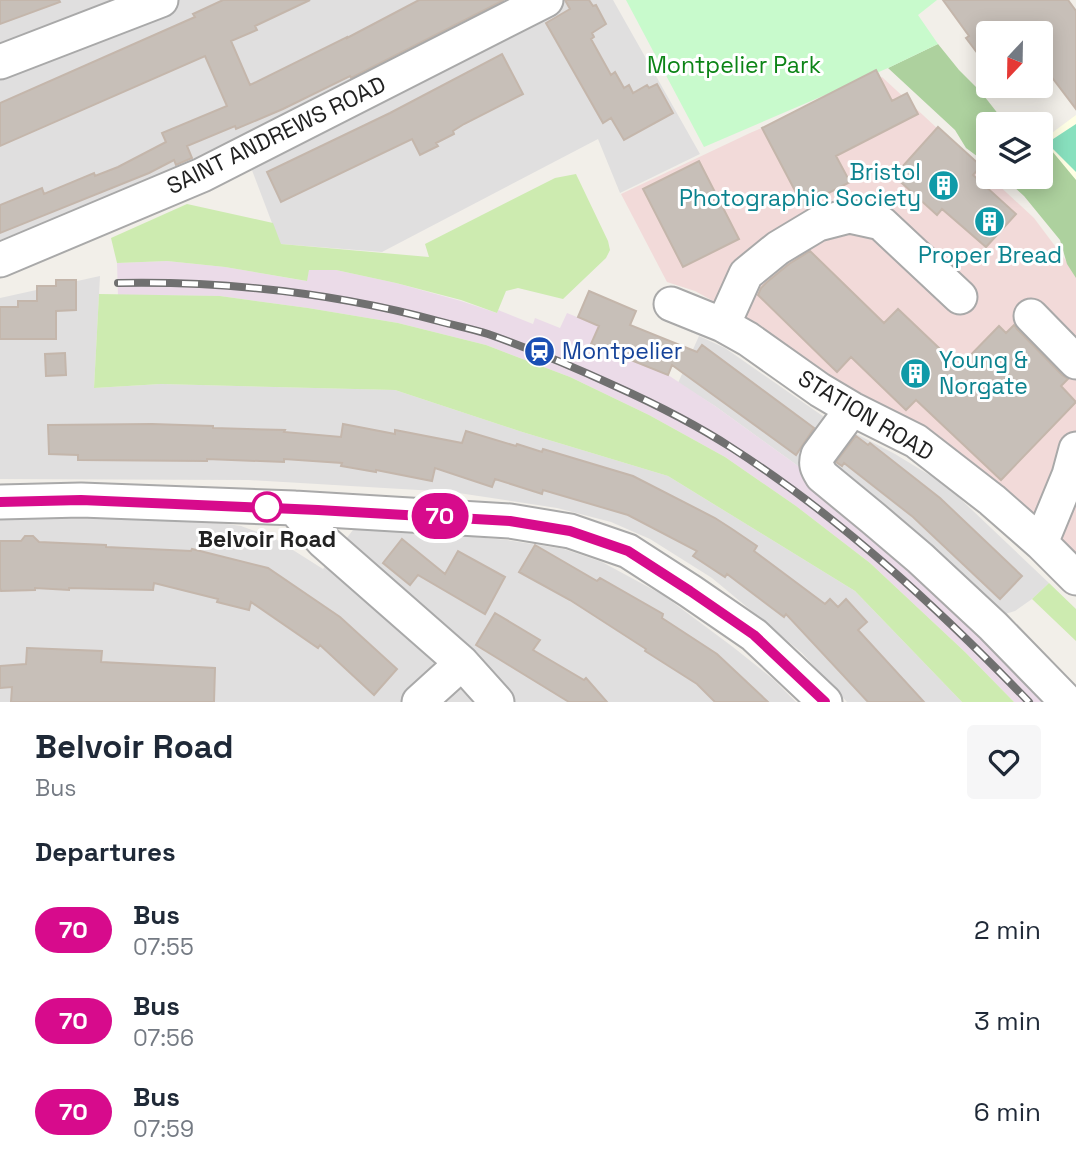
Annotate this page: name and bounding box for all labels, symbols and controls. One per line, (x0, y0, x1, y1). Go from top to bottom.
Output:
north arrow (976, 21, 1054, 98)
map controls (976, 21, 1053, 189)
park label: Montpelier Park (647, 50, 821, 80)
street label: SAINT ANDREWS ROAD (162, 69, 390, 201)
button: layers (976, 112, 1053, 189)
place label: Bristol Photographic Society (679, 157, 921, 213)
building icon: Bristol Photographic Society (927, 168, 961, 202)
building icon: Proper Bread (973, 204, 1007, 238)
place label: Proper Bread (918, 240, 1062, 270)
station icon: Montpelier (522, 334, 556, 368)
place label: Montpelier (562, 336, 682, 366)
place label: Young & Norgate (939, 345, 1028, 401)
building icon: Young & Norgate (899, 356, 933, 390)
street label: STATION ROAD (793, 363, 939, 467)
marker: Belvoir Road (252, 492, 282, 522)
line badge: 70 (408, 493, 472, 539)
text: 70 (426, 500, 454, 531)
place label: Belvoir Road (198, 524, 336, 554)
button: heart (967, 725, 1041, 799)
text: Belvoir Road (35, 726, 234, 768)
text: Bus (35, 773, 76, 803)
text: Departures (35, 835, 176, 869)
text: Bus (133, 898, 180, 932)
text: 2 min (974, 913, 1041, 947)
text: 70 (59, 914, 88, 945)
text: 07:55 (133, 932, 194, 962)
text: Bus (133, 989, 180, 1023)
text: 3 min (974, 1004, 1041, 1038)
text: 70 (59, 1005, 88, 1036)
text: 07:56 (133, 1023, 194, 1053)
text: Bus (133, 1080, 180, 1114)
text: 6 min (974, 1095, 1041, 1129)
text: 70 (59, 1096, 88, 1127)
text: 07:59 (133, 1114, 194, 1144)

